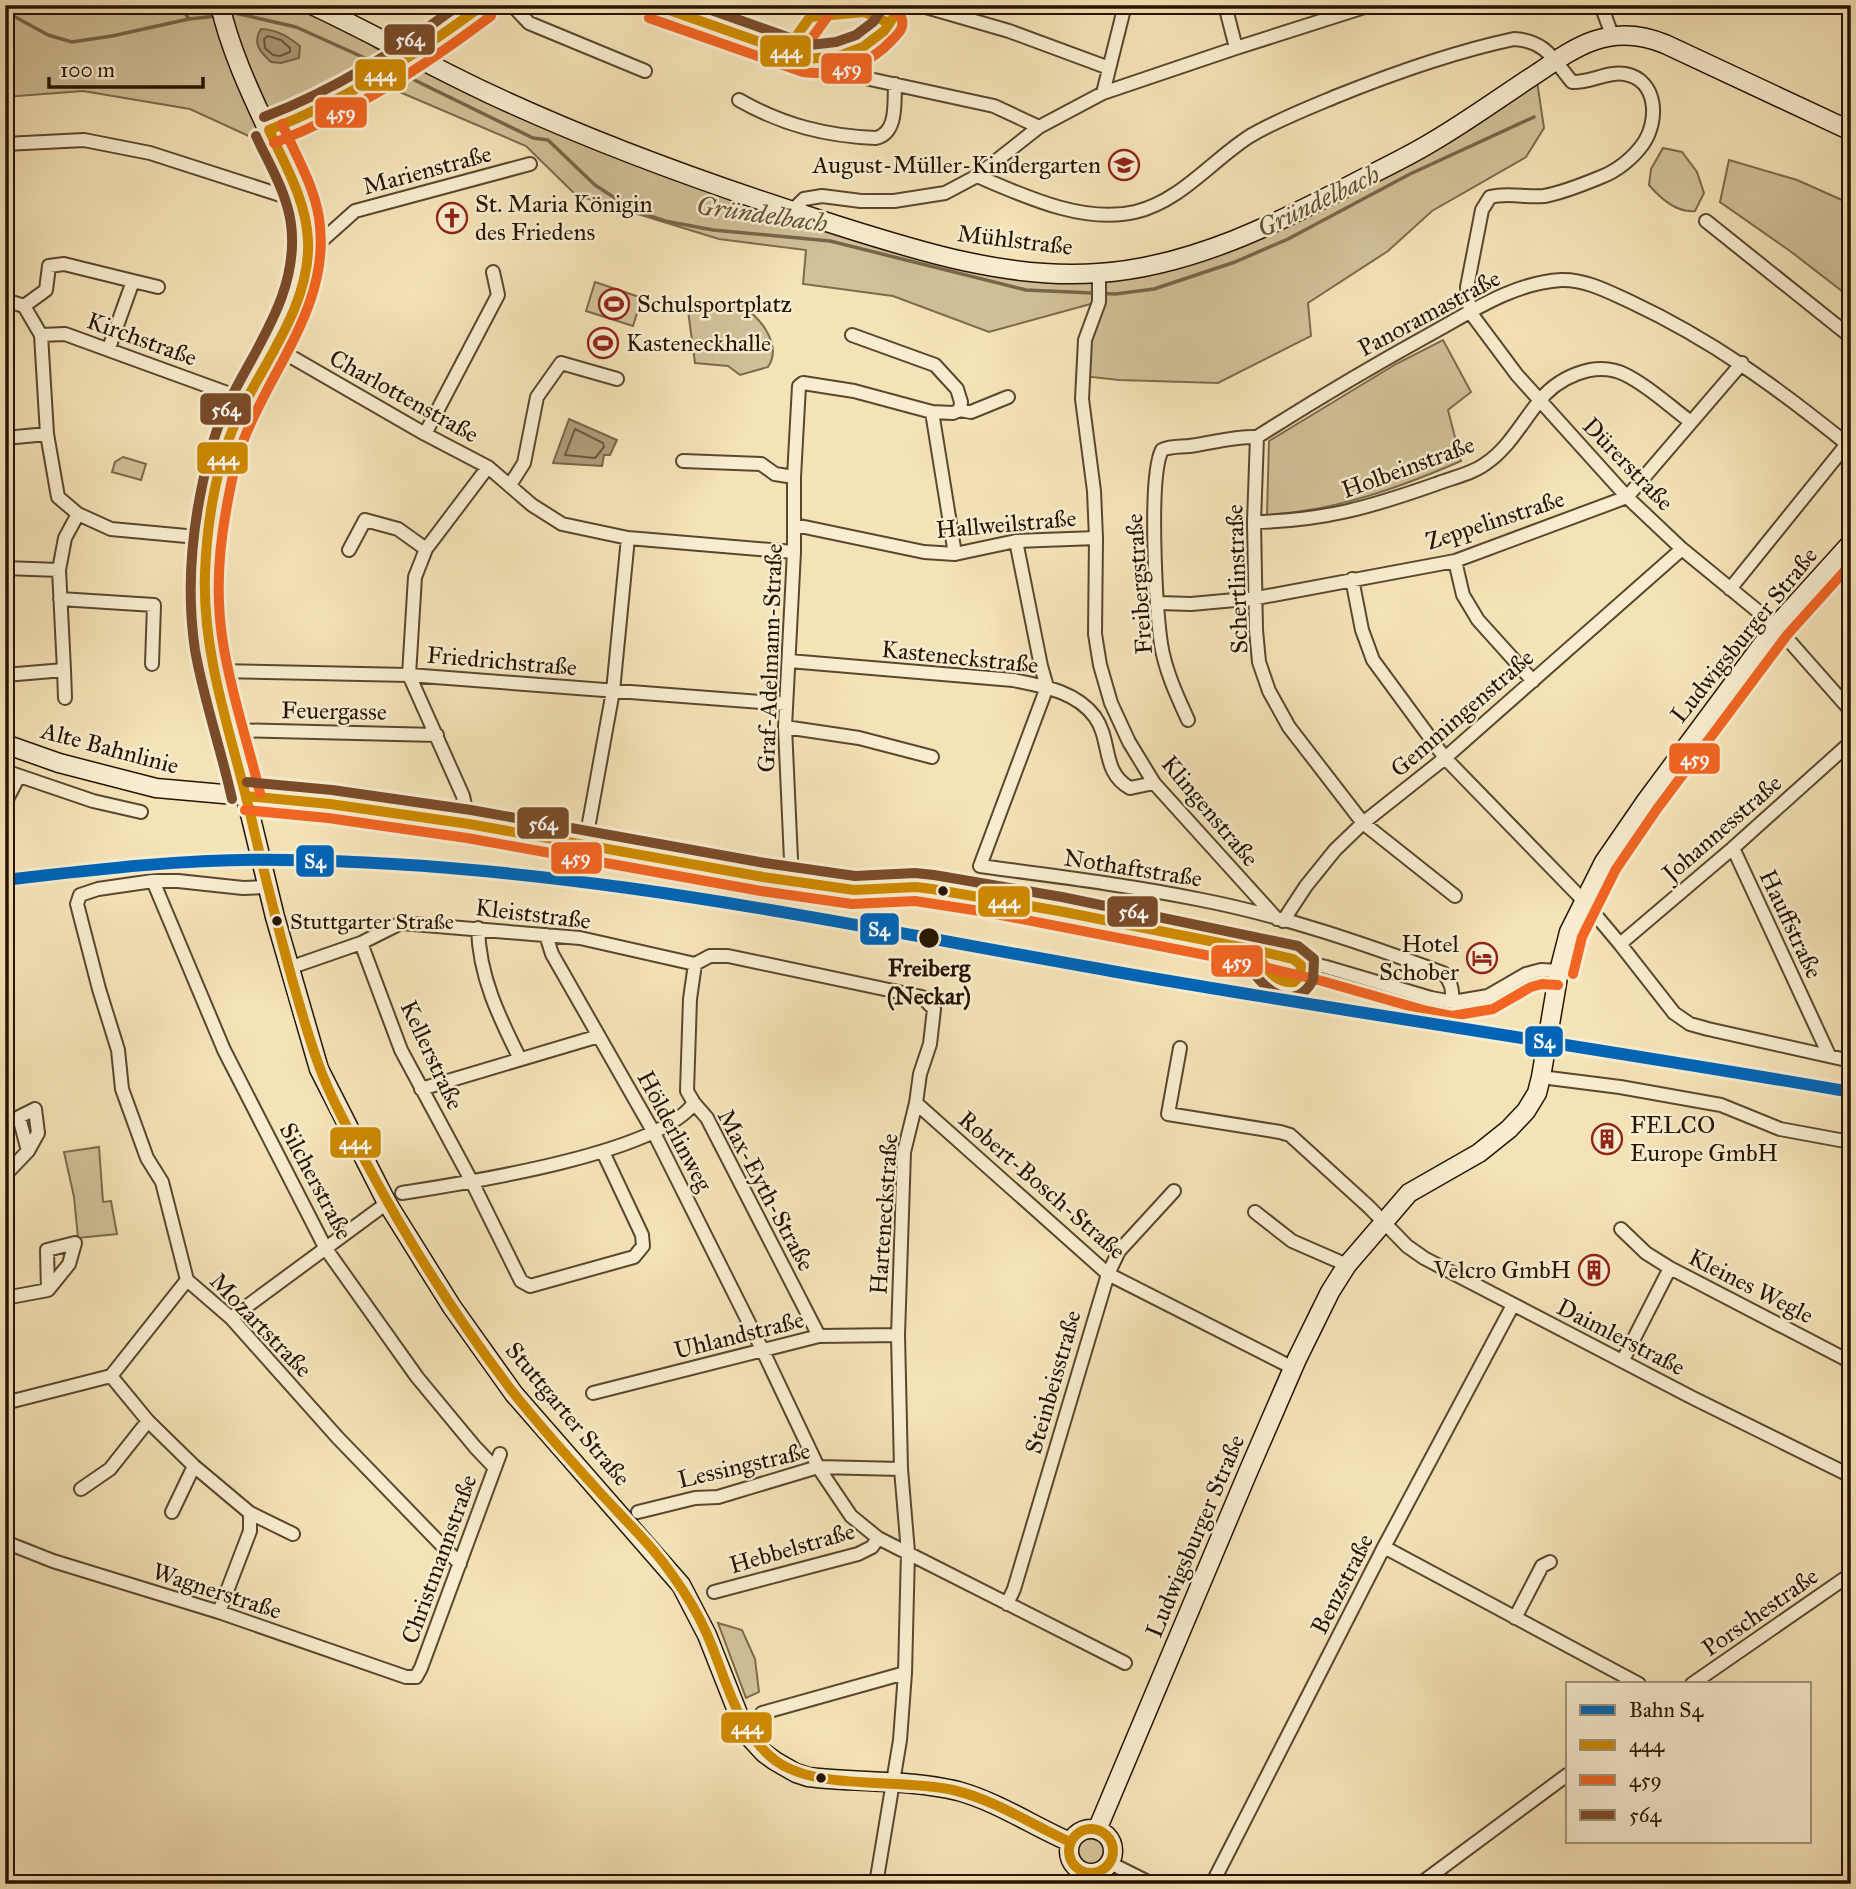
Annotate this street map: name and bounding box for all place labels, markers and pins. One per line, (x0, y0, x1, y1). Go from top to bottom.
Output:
school or university icon: August-Müller-Kindergarten (1107, 148, 1141, 182)
place label: August-Müller-Kindergarten (811, 150, 1101, 180)
place label: St. Maria Königin des Friedens (475, 189, 653, 247)
church icon: St. Maria Königin des Friedens (435, 201, 469, 235)
sports icon: Schulsportplatz (597, 287, 631, 321)
place label: Schulsportplatz (637, 289, 792, 319)
sports icon: Kasteneckhalle (586, 326, 620, 360)
place label: Kasteneckhalle (626, 328, 771, 358)
unlabelled marker (936, 884, 950, 898)
place label: Stuttgarter Straße (290, 908, 454, 935)
marker: Stuttgarter Straße (270, 914, 284, 928)
marker: Freiberg (Neckar) (917, 926, 941, 950)
place label: Hotel Schober (1379, 929, 1460, 987)
hotel icon: Hotel Schober (1465, 941, 1499, 975)
place label: Freiberg (Neckar) (887, 953, 971, 1011)
place label: FELCO Europe GmbH (1630, 1110, 1778, 1168)
building icon: FELCO Europe GmbH (1590, 1122, 1624, 1156)
building icon: Velcro GmbH (1577, 1253, 1611, 1287)
place label: Velcro GmbH (1433, 1255, 1571, 1285)
unlabelled marker (814, 1771, 828, 1785)

